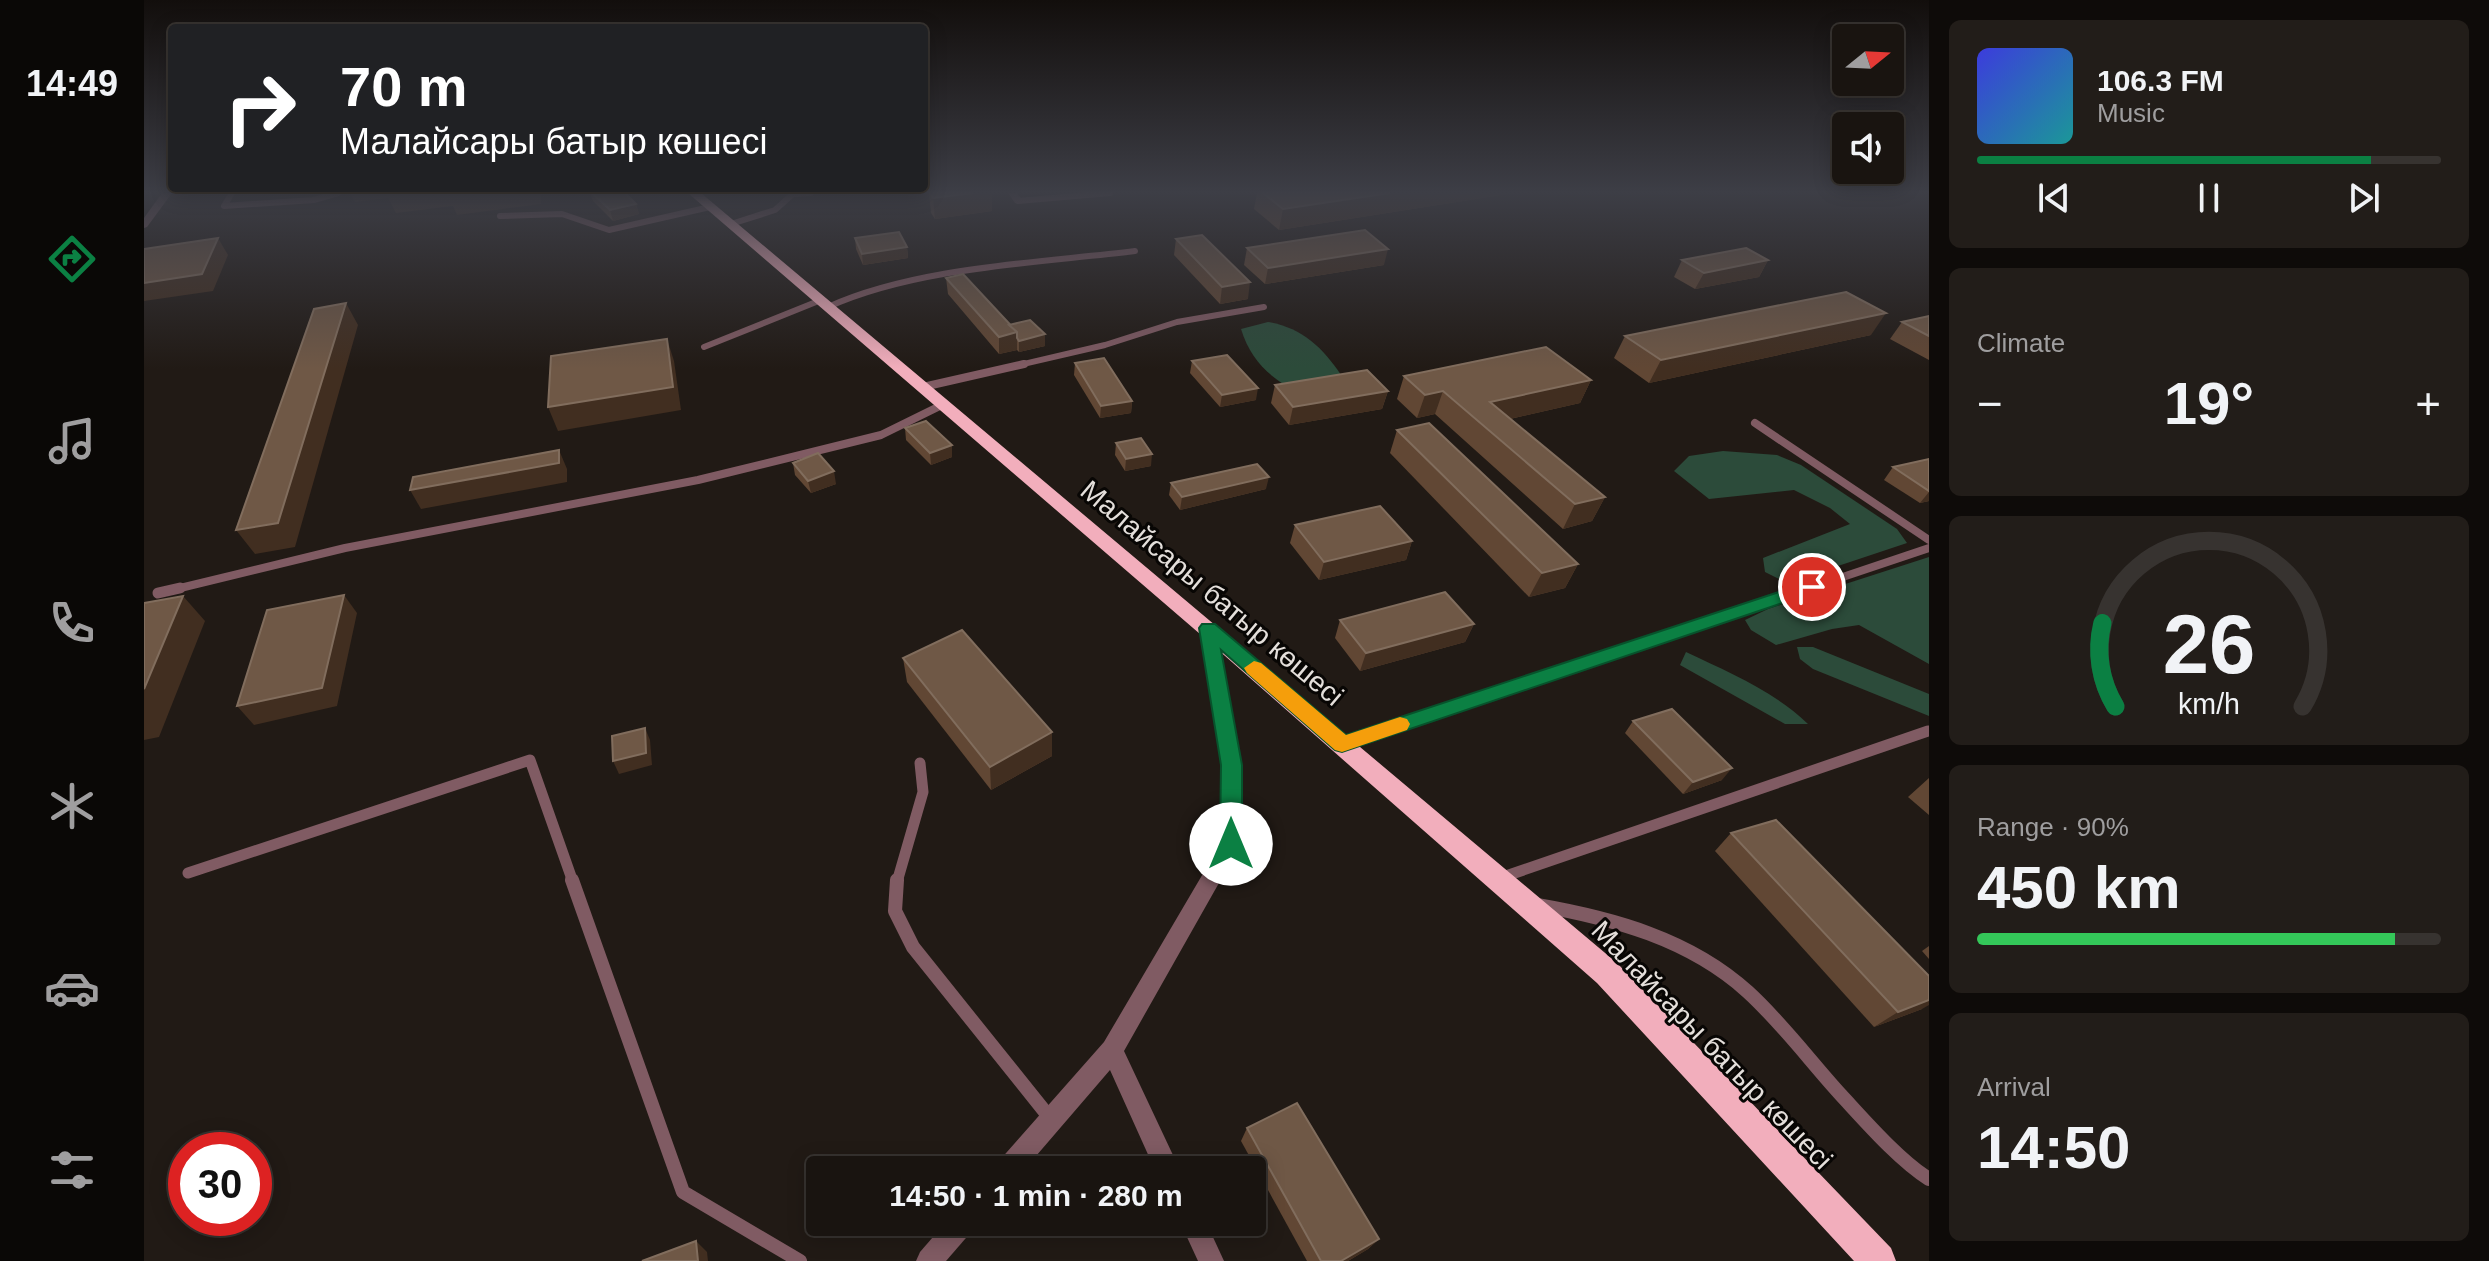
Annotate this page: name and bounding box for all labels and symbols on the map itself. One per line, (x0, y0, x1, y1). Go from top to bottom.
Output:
north arrow (1832, 24, 1904, 96)
street label: Малайсары батыр көшесі (1075, 474, 1349, 712)
pin (1778, 553, 1846, 621)
position arrow (1189, 802, 1273, 886)
street label: Малайсары батыр көшесі (1585, 915, 1839, 1175)
speed limit sign: 30 (168, 1132, 272, 1236)

